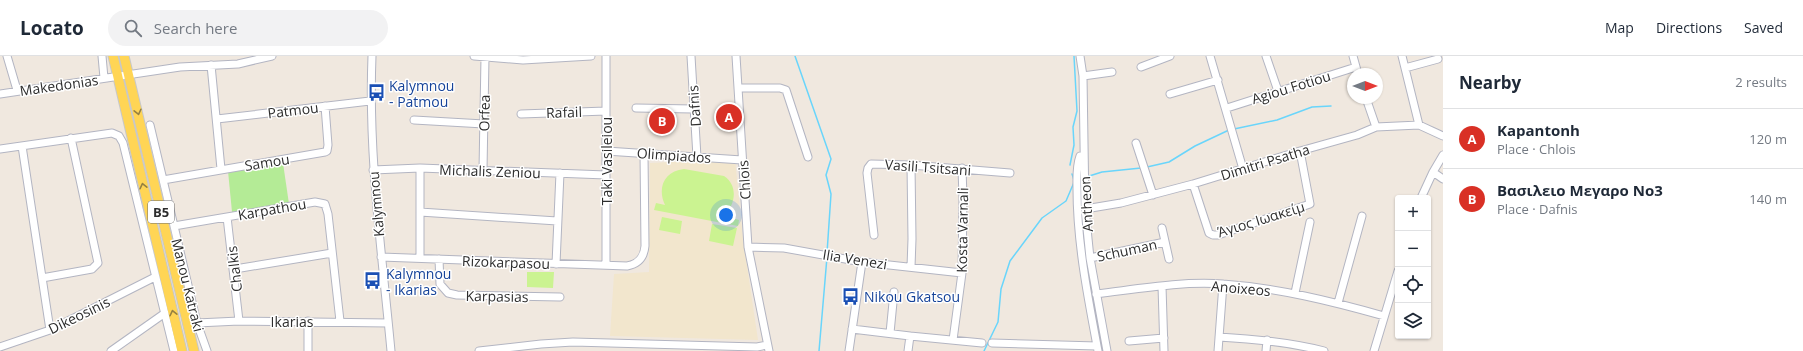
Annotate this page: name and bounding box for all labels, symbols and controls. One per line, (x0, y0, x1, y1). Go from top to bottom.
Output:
search box (108, 10, 388, 46)
text: Locato (20, 15, 84, 41)
icon: search (122, 17, 144, 39)
text: Search here (154, 18, 237, 38)
text: Map (1605, 18, 1634, 37)
text: Directions (1656, 18, 1722, 37)
text: Saved (1744, 18, 1783, 37)
street label: Agiou Fotiou (1249, 66, 1333, 108)
north arrow (1347, 68, 1383, 104)
street label: Makedonias (18, 70, 100, 100)
text: Nearby (1459, 71, 1521, 94)
text: 2 results (1735, 73, 1787, 91)
place label: Kalymnou - Patmou (389, 76, 454, 111)
bus stop icon: Kalymnou - Patmou (366, 83, 386, 103)
street label: Dafnis (683, 84, 705, 127)
street label: Orfea (474, 94, 494, 132)
street label: Patmou (266, 97, 320, 123)
street label: Rafail (546, 102, 582, 122)
pin: A (716, 102, 742, 132)
pin: B (649, 106, 675, 136)
one-way arrow (133, 109, 141, 115)
street label: Taki Vasileiou (597, 117, 616, 205)
text: Kapantonh (1497, 120, 1580, 140)
text: A (1468, 130, 1476, 148)
text: 120 m (1749, 130, 1787, 148)
street label: Dimitri Psatha (1218, 139, 1312, 185)
text: Place · Chlois (1497, 140, 1576, 158)
street label: Olimpiados (636, 143, 712, 167)
street label: Samou (243, 149, 291, 175)
street label: Vasili Tsitsani (884, 155, 972, 179)
street label: Chlois (733, 159, 755, 200)
street label: Michalis Zeniou (439, 160, 541, 182)
street label: Kalymnou (364, 171, 388, 237)
street label: Antheon (1075, 176, 1097, 232)
text: Βασιλειο Μεγαρο Νο3 (1497, 180, 1663, 200)
one-way arrow (140, 183, 148, 190)
street label: Kosta Varnali (952, 187, 972, 273)
text: B (1468, 190, 1476, 208)
text: 140 m (1749, 190, 1787, 208)
street label: Karpathou (236, 194, 308, 224)
map controls (1395, 195, 1431, 339)
button: + (1395, 195, 1431, 231)
street label: Άγιος Ιωακείμ (1215, 197, 1307, 241)
text: Place · Dafnis (1497, 200, 1578, 218)
road number: B5 (148, 201, 174, 223)
your location (716, 205, 736, 225)
button: − (1395, 231, 1431, 267)
street label: Schuman (1095, 234, 1159, 266)
street label: Manou Katraki (167, 236, 209, 334)
street label: Chalkis (222, 245, 246, 293)
street label: Ilia Venezi (821, 245, 889, 273)
street label: Rizokarpasou (462, 251, 550, 273)
place label: Kalymnou - Ikarias (386, 264, 451, 299)
button: locate (1395, 267, 1431, 303)
bus stop icon: Kalymnou - Ikarias (363, 271, 383, 291)
street label: Anoixeos (1210, 276, 1272, 300)
street label: Karpasias (465, 286, 529, 306)
bus stop icon: Nikou Gkatsou (841, 286, 861, 306)
place label: Nikou Gkatsou (864, 287, 960, 306)
street label: Dikeosinis (45, 292, 113, 338)
button: layers (1395, 303, 1431, 339)
one-way arrow (169, 310, 178, 317)
street label: Ikarias (271, 312, 314, 331)

